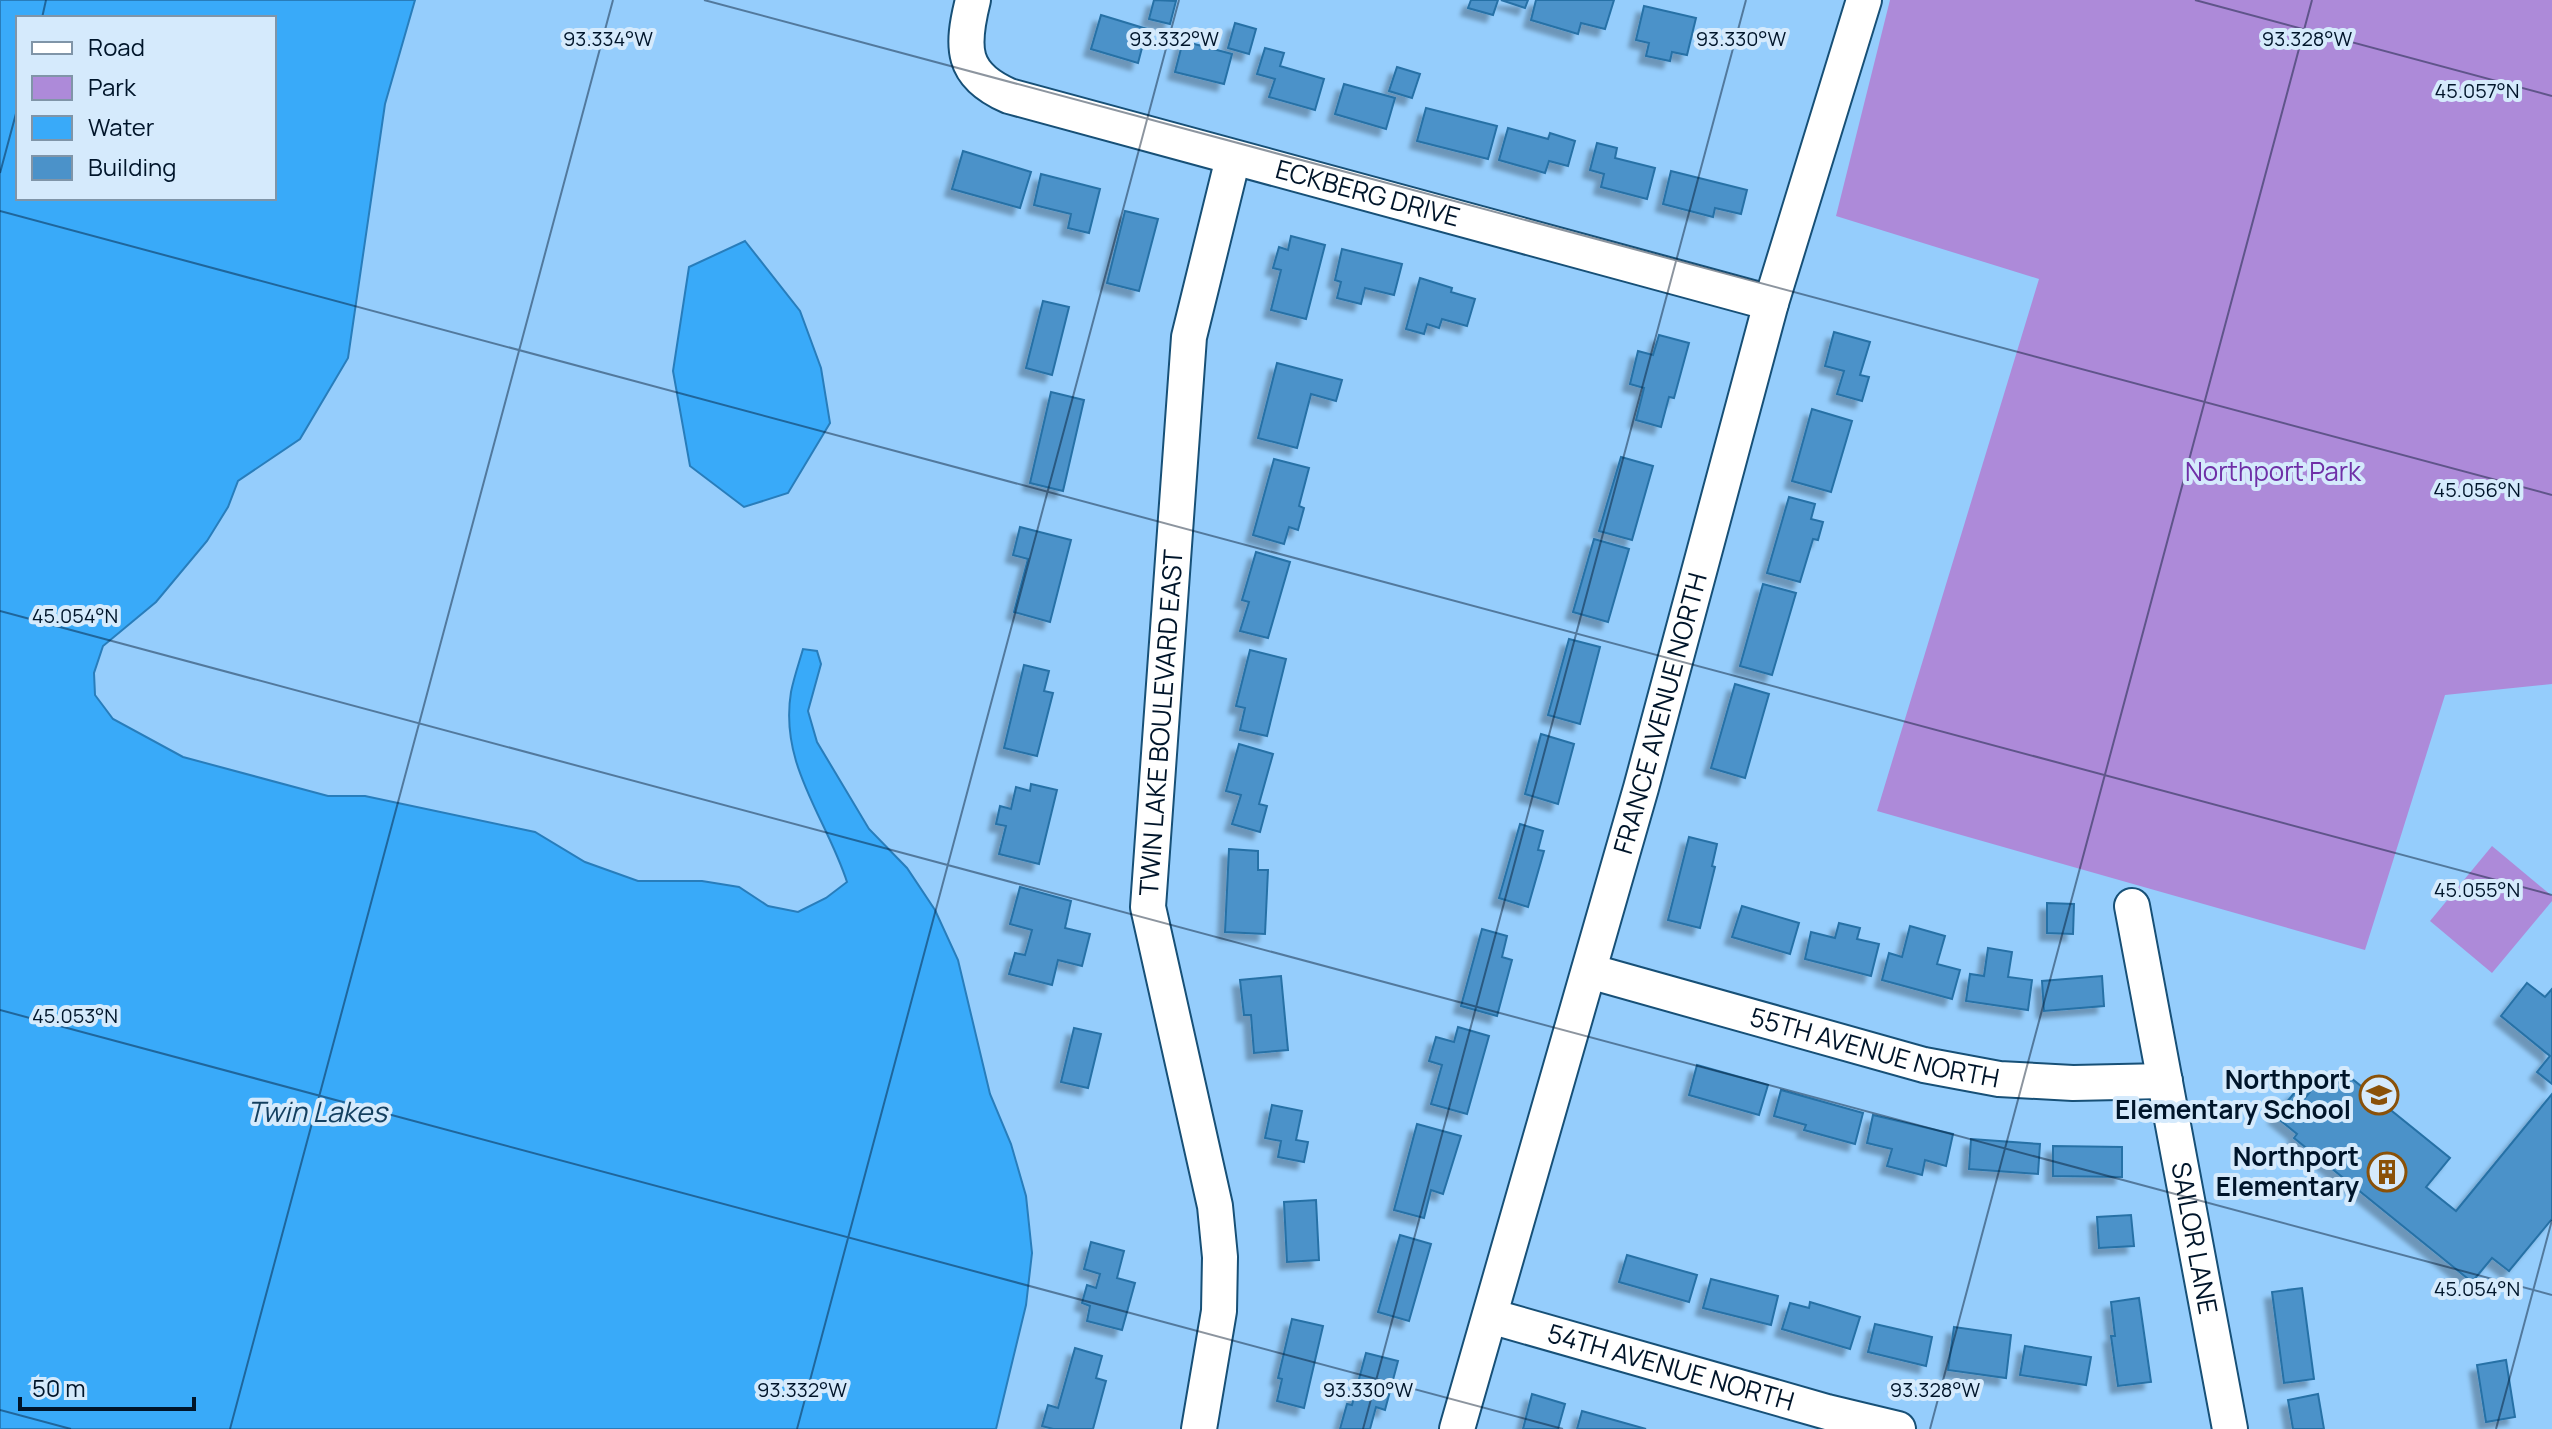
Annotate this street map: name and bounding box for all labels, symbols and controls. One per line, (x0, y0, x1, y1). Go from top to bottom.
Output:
legend (16, 16, 276, 200)
text: 93.334°W (563, 25, 653, 52)
text: 93.332°W (1129, 25, 1219, 52)
text: 93.330°W (1696, 25, 1787, 52)
text: 93.328°W (2262, 25, 2352, 52)
text: Road (88, 30, 145, 63)
text: Park (88, 70, 137, 103)
text: 45.057°N (2435, 77, 2519, 104)
text: Water (88, 110, 155, 143)
text: Building (88, 150, 176, 183)
street label: ECKBERG DRIVE (1272, 150, 1464, 235)
park label: Northport Park (2185, 453, 2362, 489)
text: 45.056°N (2433, 476, 2521, 503)
street label: TWIN LAKE BOULEVARD EAST (1130, 548, 1191, 897)
street label: FRANCE AVENUE NORTH (1604, 568, 1715, 858)
text: 45.054°N (32, 602, 118, 629)
text: 45.055°N (2434, 876, 2520, 903)
street label: 55TH AVENUE NORTH (1746, 998, 2002, 1096)
text: 45.053°N (32, 1002, 118, 1029)
place label: Northport Elementary School (2115, 1061, 2351, 1127)
school or university icon: Northport Elementary School (2358, 1074, 2400, 1116)
water label: Twin Lakes (247, 1092, 389, 1130)
place label: Northport Elementary (2216, 1138, 2359, 1204)
building icon: Northport Elementary (2366, 1151, 2408, 1193)
street label: SAILOR LANE (2163, 1159, 2227, 1317)
text: 45.054°N (2434, 1275, 2520, 1302)
street label: 54TH AVENUE NORTH (1544, 1314, 1799, 1419)
scale bar (20, 1361, 194, 1411)
text: 50 m (32, 1371, 86, 1404)
text: 93.332°W (757, 1376, 847, 1403)
text: 93.330°W (1323, 1376, 1414, 1403)
text: 93.328°W (1890, 1376, 1980, 1403)

